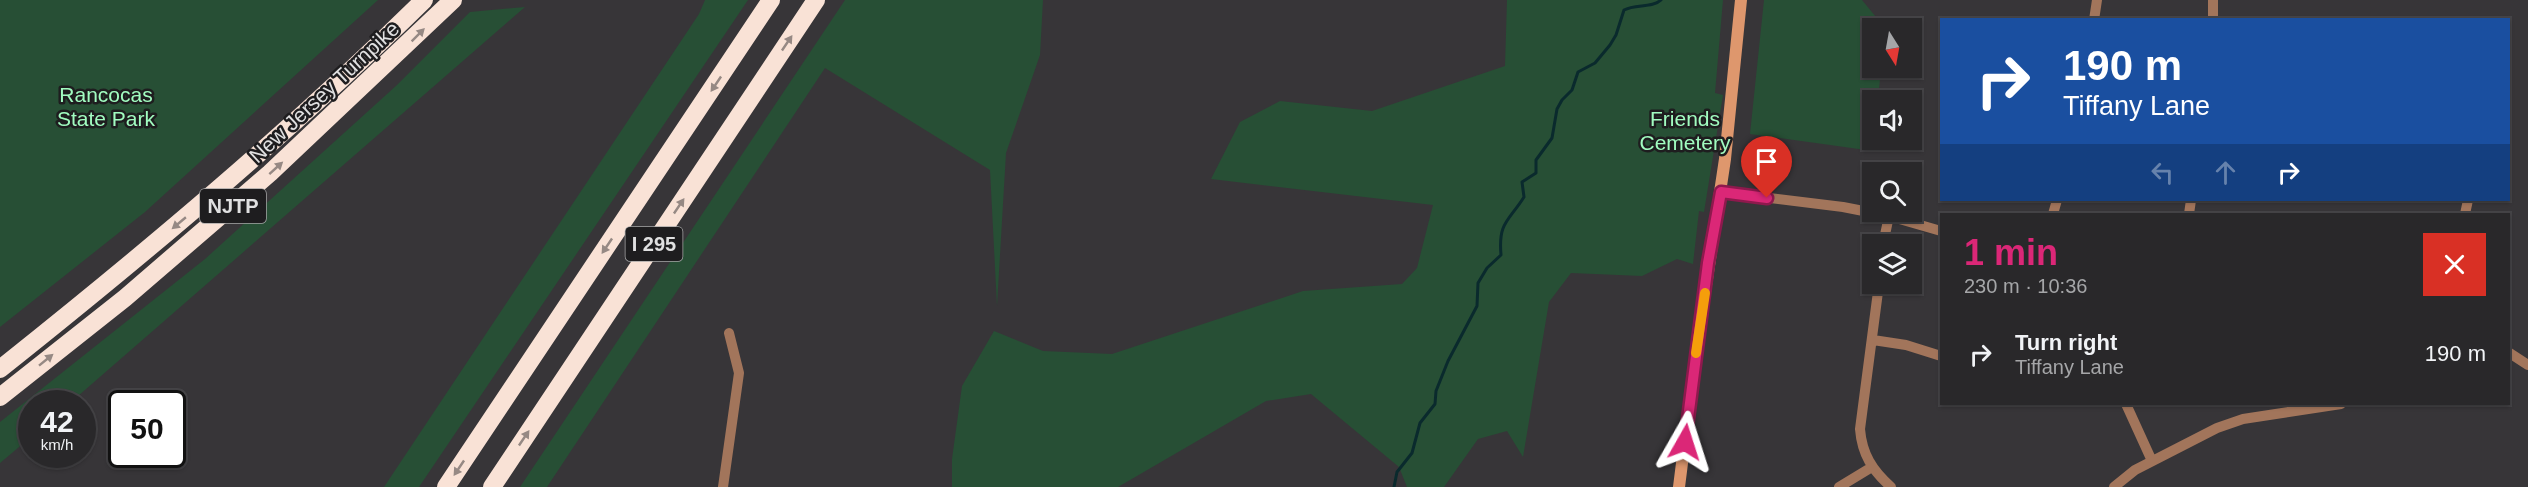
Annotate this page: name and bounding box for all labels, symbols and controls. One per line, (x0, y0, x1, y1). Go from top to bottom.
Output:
street label: New Jersey Turnpike (244, 17, 404, 167)
north arrow (1862, 18, 1922, 78)
map controls (1862, 18, 1922, 294)
one-way arrow (411, 28, 425, 42)
one-way arrow (781, 36, 793, 52)
icon: right (1964, 42, 2042, 120)
text: 190 m (2063, 42, 2182, 89)
one-way arrow (710, 75, 721, 92)
park label: Rancocas State Park (57, 83, 156, 130)
button: sound (1862, 90, 1922, 150)
text: Tiffany Lane (2063, 91, 2210, 121)
park label: Friends Cemetery (1639, 107, 1731, 154)
pin (1741, 136, 1792, 198)
icon: arrive (1750, 145, 1783, 178)
icon: left (2146, 156, 2179, 189)
icon: ahead (2209, 156, 2242, 189)
icon: right (2272, 156, 2305, 189)
one-way arrow (268, 162, 283, 175)
button: search (1862, 162, 1922, 222)
road number: NJTP (200, 189, 266, 223)
one-way arrow (673, 198, 684, 214)
one-way arrow (171, 217, 187, 230)
road number: I 295 (626, 227, 682, 261)
text: 1 min (1964, 232, 2058, 273)
button: close (2423, 233, 2486, 296)
button: layers (1862, 234, 1922, 294)
one-way arrow (602, 238, 613, 254)
text: 230 m · 10:36 (1964, 275, 2087, 297)
text: Turn right (2015, 330, 2117, 355)
icon: right (1964, 338, 1997, 371)
text: 190 m (2425, 341, 2486, 366)
one-way arrow (38, 354, 54, 367)
text: Tiffany Lane (2015, 356, 2124, 378)
speed limit sign: 50 (108, 390, 186, 468)
text: 42 (40, 405, 74, 438)
position arrow (1653, 410, 1717, 474)
one-way arrow (519, 430, 530, 446)
text: km/h (41, 436, 73, 453)
one-way arrow (454, 460, 465, 476)

